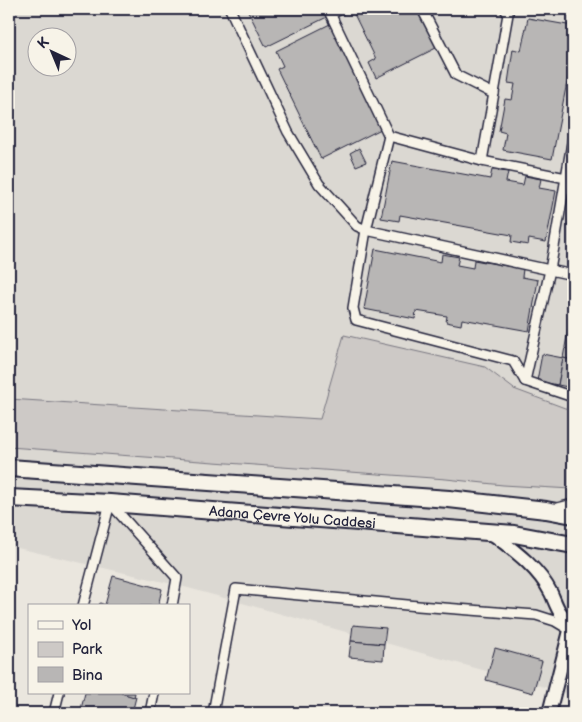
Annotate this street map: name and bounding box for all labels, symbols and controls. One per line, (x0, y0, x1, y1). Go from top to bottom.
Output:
north arrow (28, 28, 78, 78)
text: K (34, 33, 53, 52)
street label: Adana Çevre Yolu Caddesi (208, 502, 376, 532)
legend (28, 604, 190, 694)
text: Yol (71, 616, 91, 635)
text: Park (72, 640, 103, 659)
text: Bina (72, 666, 103, 685)

